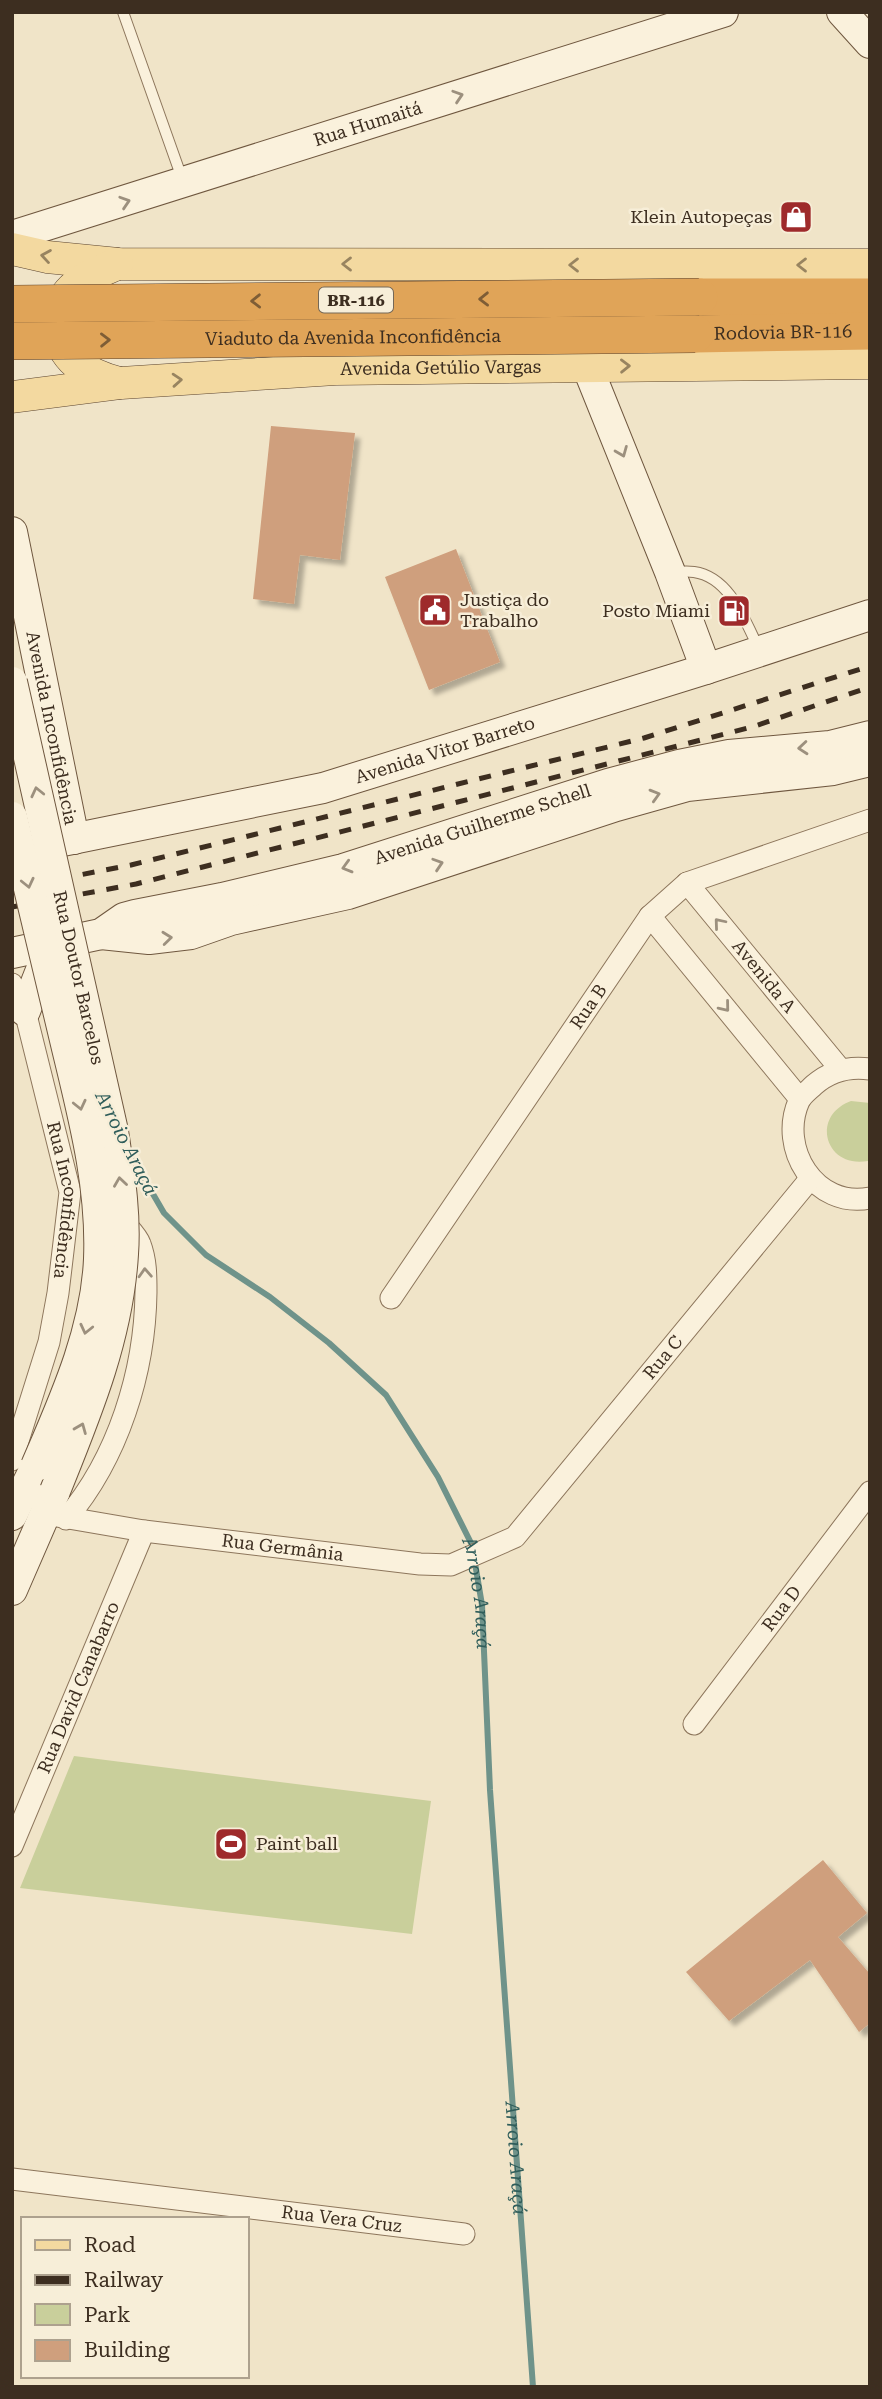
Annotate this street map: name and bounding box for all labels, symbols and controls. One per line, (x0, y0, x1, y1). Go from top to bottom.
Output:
one-way arrow (452, 90, 464, 105)
street label: Rua Humaitá (311, 96, 424, 150)
one-way arrow (118, 196, 130, 211)
shop icon: Klein Autopeças (777, 198, 815, 236)
place label: Klein Autopeças (630, 206, 772, 227)
one-way arrow (40, 249, 52, 264)
one-way arrow (341, 256, 351, 272)
one-way arrow (568, 257, 579, 273)
one-way arrow (796, 257, 806, 273)
road number: BR-116 (319, 288, 393, 312)
one-way arrow (478, 291, 488, 307)
one-way arrow (250, 293, 261, 309)
street label: Rodovia BR-116 (714, 320, 852, 344)
street label: Viaduto da Avenida Inconfidência (205, 325, 501, 349)
one-way arrow (100, 332, 111, 348)
street label: Avenida Getúlio Vargas (340, 356, 541, 379)
one-way arrow (620, 358, 631, 373)
one-way arrow (172, 372, 183, 387)
one-way arrow (613, 446, 627, 458)
place label: Justiça do Trabalho (460, 589, 549, 631)
public building icon: Justiça do Trabalho (416, 591, 454, 629)
fuel station icon: Posto Miami (715, 592, 753, 630)
place label: Posto Miami (602, 600, 710, 621)
street label: Avenida Inconfidência (22, 629, 82, 827)
street label: Avenida Vitor Barreto (353, 712, 537, 787)
one-way arrow (797, 740, 808, 755)
street label: Avenida Guilherme Schell (371, 779, 594, 868)
one-way arrow (31, 786, 45, 798)
one-way arrow (649, 789, 661, 803)
one-way arrow (432, 858, 444, 872)
one-way arrow (341, 859, 353, 874)
one-way arrow (20, 877, 34, 889)
street label: Rua Doutor Barcelos (49, 889, 109, 1066)
one-way arrow (715, 918, 727, 931)
one-way arrow (161, 930, 173, 945)
street label: Avenida A (728, 936, 801, 1017)
street label: Rua B (565, 980, 611, 1033)
one-way arrow (717, 998, 729, 1011)
water label: Arroio Araçá (90, 1087, 163, 1199)
one-way arrow (72, 1099, 86, 1111)
street label: Rua Inconfidência (43, 1119, 82, 1280)
one-way arrow (113, 1176, 128, 1188)
one-way arrow (138, 1267, 153, 1278)
one-way arrow (80, 1323, 94, 1335)
street label: Rua C (638, 1331, 687, 1383)
one-way arrow (72, 1422, 86, 1434)
street label: Rua Germânia (220, 1529, 345, 1565)
water label: Arroio Araçá (457, 1532, 495, 1650)
street label: Rua D (757, 1581, 805, 1635)
street label: Rua David Canabarro (33, 1598, 123, 1776)
sports icon: Paint ball (212, 1825, 250, 1863)
place label: Paint ball (256, 1833, 338, 1854)
water label: Arroio Araçá (500, 2100, 532, 2216)
street label: Rua Vera Cruz (280, 2201, 403, 2236)
legend (21, 2217, 248, 2378)
text: Road (84, 2233, 136, 2257)
text: Railway (84, 2268, 164, 2292)
text: Park (84, 2303, 130, 2327)
text: Building (84, 2338, 170, 2362)

